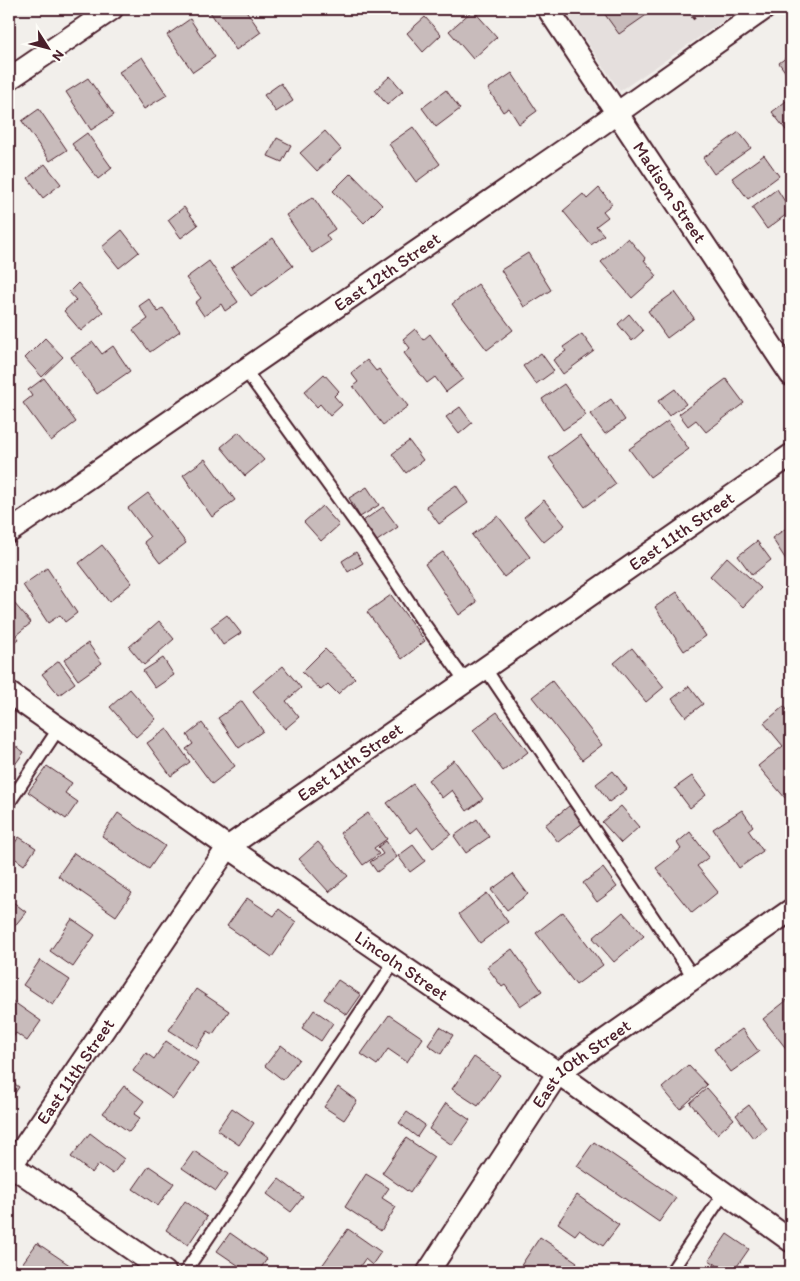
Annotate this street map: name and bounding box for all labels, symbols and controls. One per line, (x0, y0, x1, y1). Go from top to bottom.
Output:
north arrow (22, 22, 72, 72)
text: N (48, 47, 68, 64)
street label: Madison Street (628, 137, 711, 247)
street label: East 12th Street (330, 227, 445, 316)
street label: East 11th Street (625, 487, 739, 576)
street label: East 11th Street (293, 718, 407, 806)
street label: Lincoln Street (351, 926, 453, 1006)
street label: East 11th Street (32, 1014, 119, 1129)
street label: East 10th Street (527, 1014, 635, 1112)

